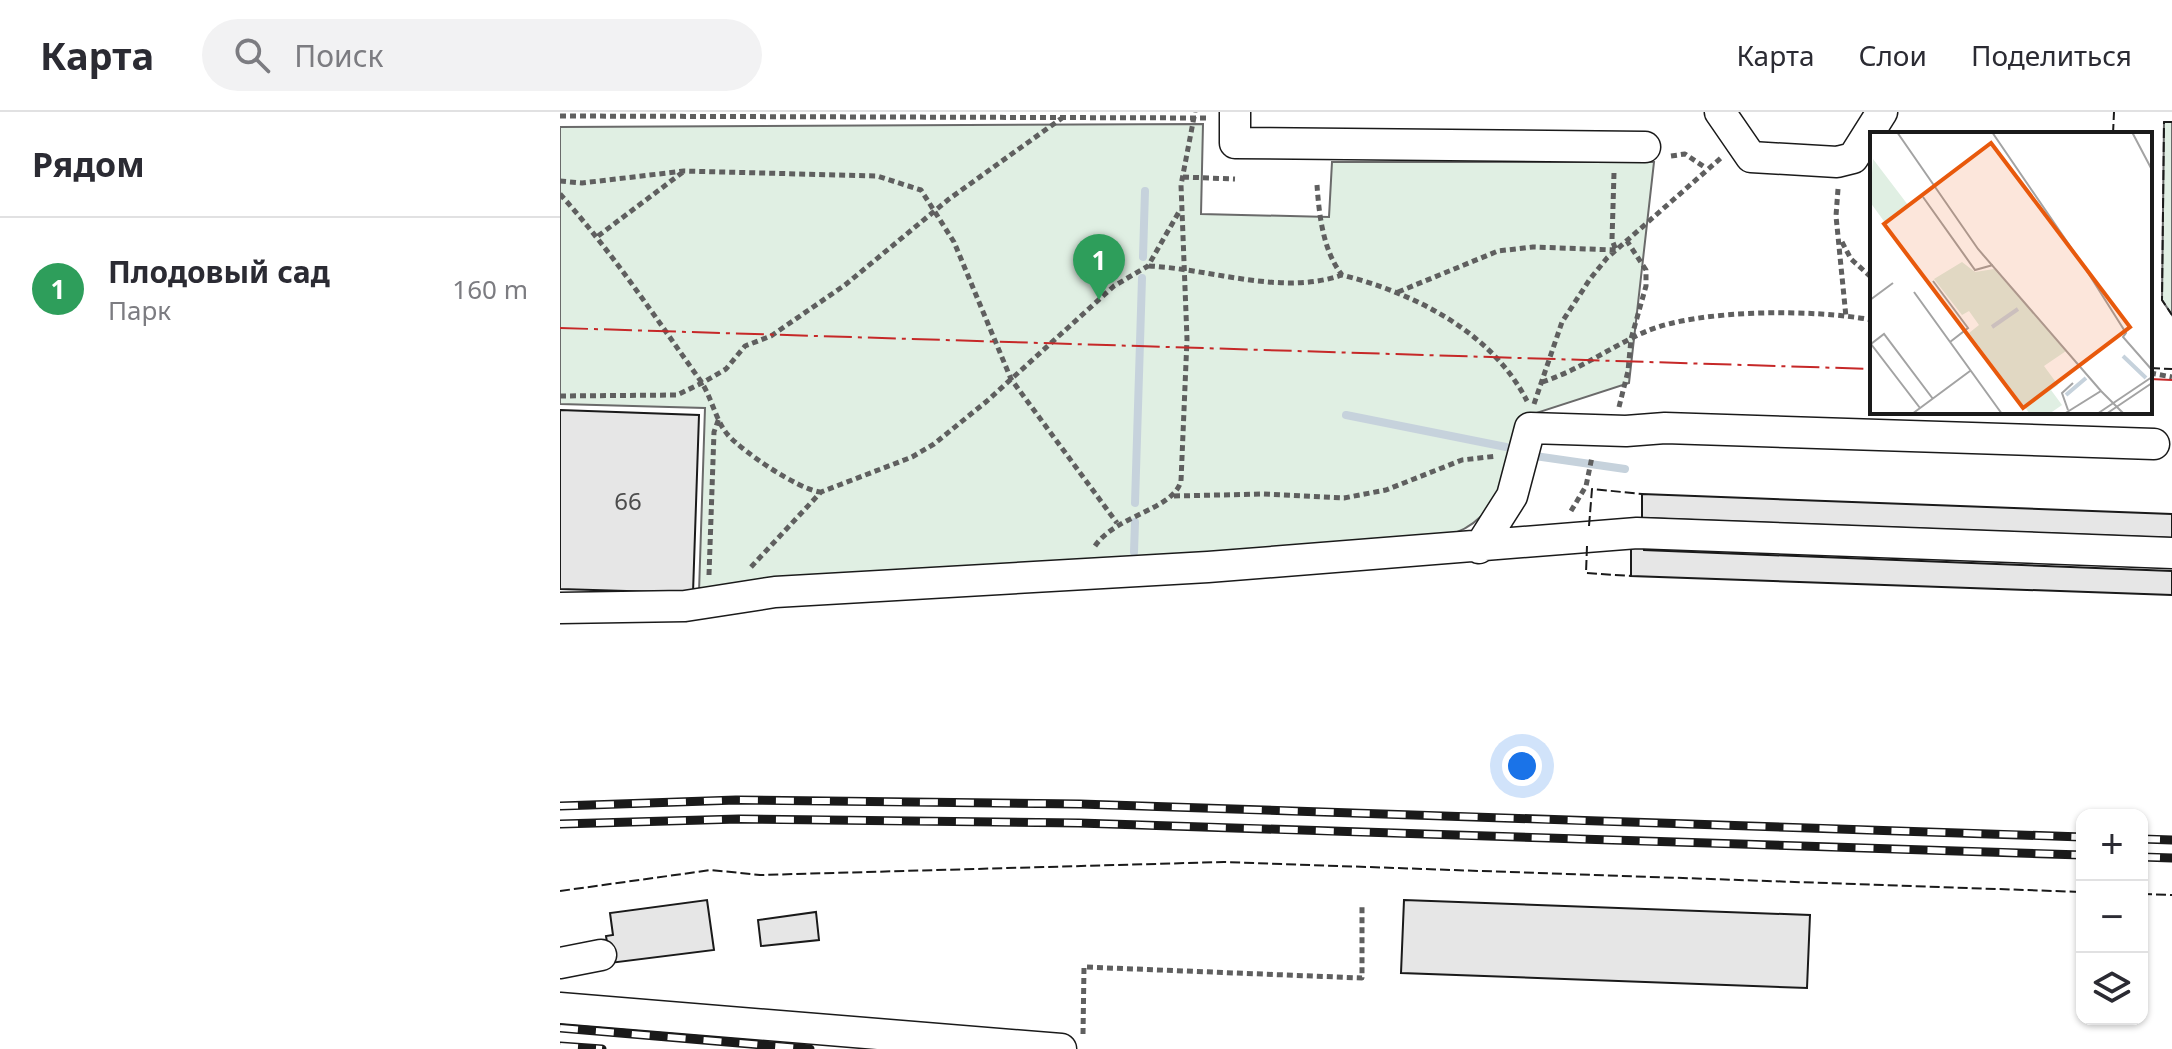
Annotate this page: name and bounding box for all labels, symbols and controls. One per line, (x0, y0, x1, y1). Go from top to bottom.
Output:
search box (202, 19, 762, 91)
text: Карта (40, 29, 154, 81)
icon: search (230, 33, 274, 77)
text: Поиск (294, 35, 383, 76)
text: Карта (1736, 36, 1815, 74)
text: Слои (1859, 36, 1927, 74)
text: Поделиться (1971, 36, 2132, 74)
inset map (1870, 132, 2152, 414)
text: Рядом (32, 141, 145, 187)
pin: 1 (1073, 234, 1125, 300)
text: Плодовый сад (108, 251, 330, 292)
text: 1 (51, 271, 65, 307)
text: 160 m (452, 271, 528, 307)
text: Парк (108, 292, 171, 328)
house number: 66 (614, 484, 642, 517)
your location (1502, 746, 1542, 786)
map controls (2076, 809, 2148, 1025)
button: + (2076, 809, 2148, 881)
button: − (2076, 881, 2148, 953)
button: layers (2076, 953, 2148, 1025)

